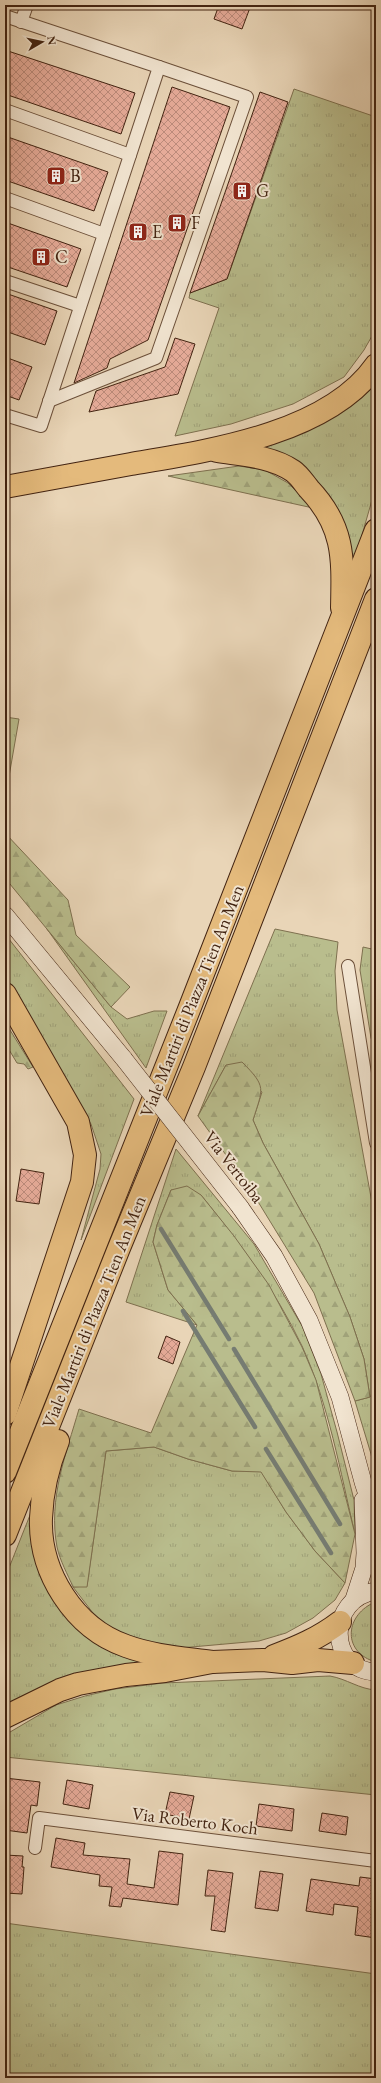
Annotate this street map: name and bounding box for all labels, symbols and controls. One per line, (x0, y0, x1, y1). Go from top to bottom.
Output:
north arrow (22, 22, 62, 62)
text: N (44, 35, 60, 46)
place label: B (70, 164, 81, 187)
building icon: B (45, 165, 67, 187)
place label: G (256, 179, 269, 202)
building icon: G (231, 180, 253, 202)
place label: F (191, 211, 200, 234)
building icon: F (166, 212, 188, 234)
place label: E (152, 220, 162, 243)
building icon: E (127, 221, 149, 243)
place label: C (55, 245, 68, 268)
building icon: C (30, 246, 52, 268)
street label: Viale Martiri di Piazza Tien An Men (134, 881, 249, 1120)
street label: Via Vertoiba (199, 1126, 270, 1208)
street label: Viale Martiri di Piazza Tien An Men (36, 1192, 151, 1431)
street label: Via Roberto Koch (131, 1801, 259, 1840)

